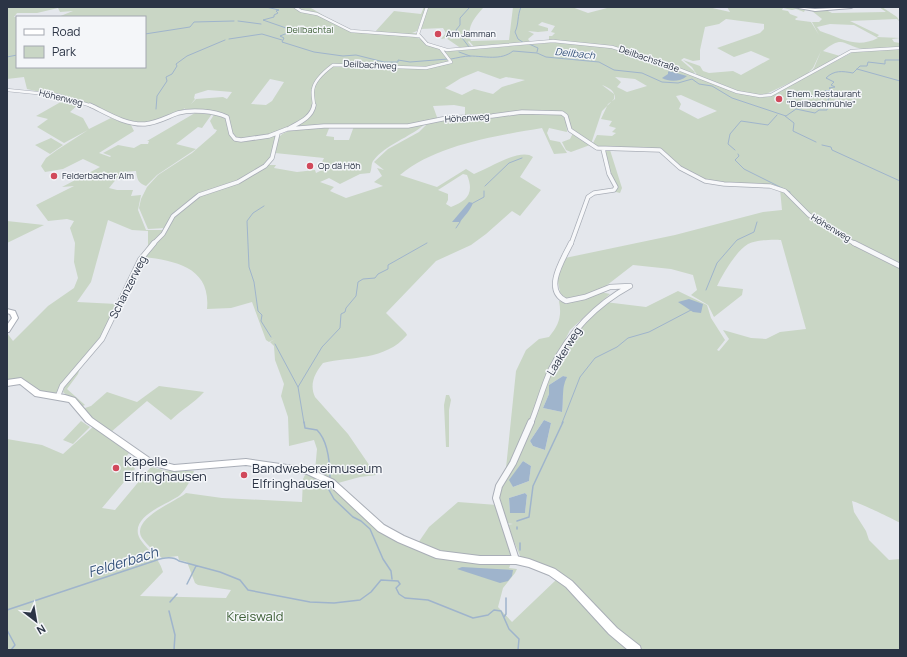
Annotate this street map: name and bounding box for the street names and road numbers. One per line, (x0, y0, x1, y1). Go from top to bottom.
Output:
street label: Deilbachstraße (617, 42, 681, 75)
street label: Deilbachweg (343, 57, 397, 72)
street label: Höhenweg (38, 86, 84, 109)
street label: Höhenweg (444, 109, 490, 126)
street label: Höhenweg (809, 211, 854, 245)
street label: Schanzerweg (105, 253, 150, 321)
street label: Laakerweg (543, 324, 584, 378)

